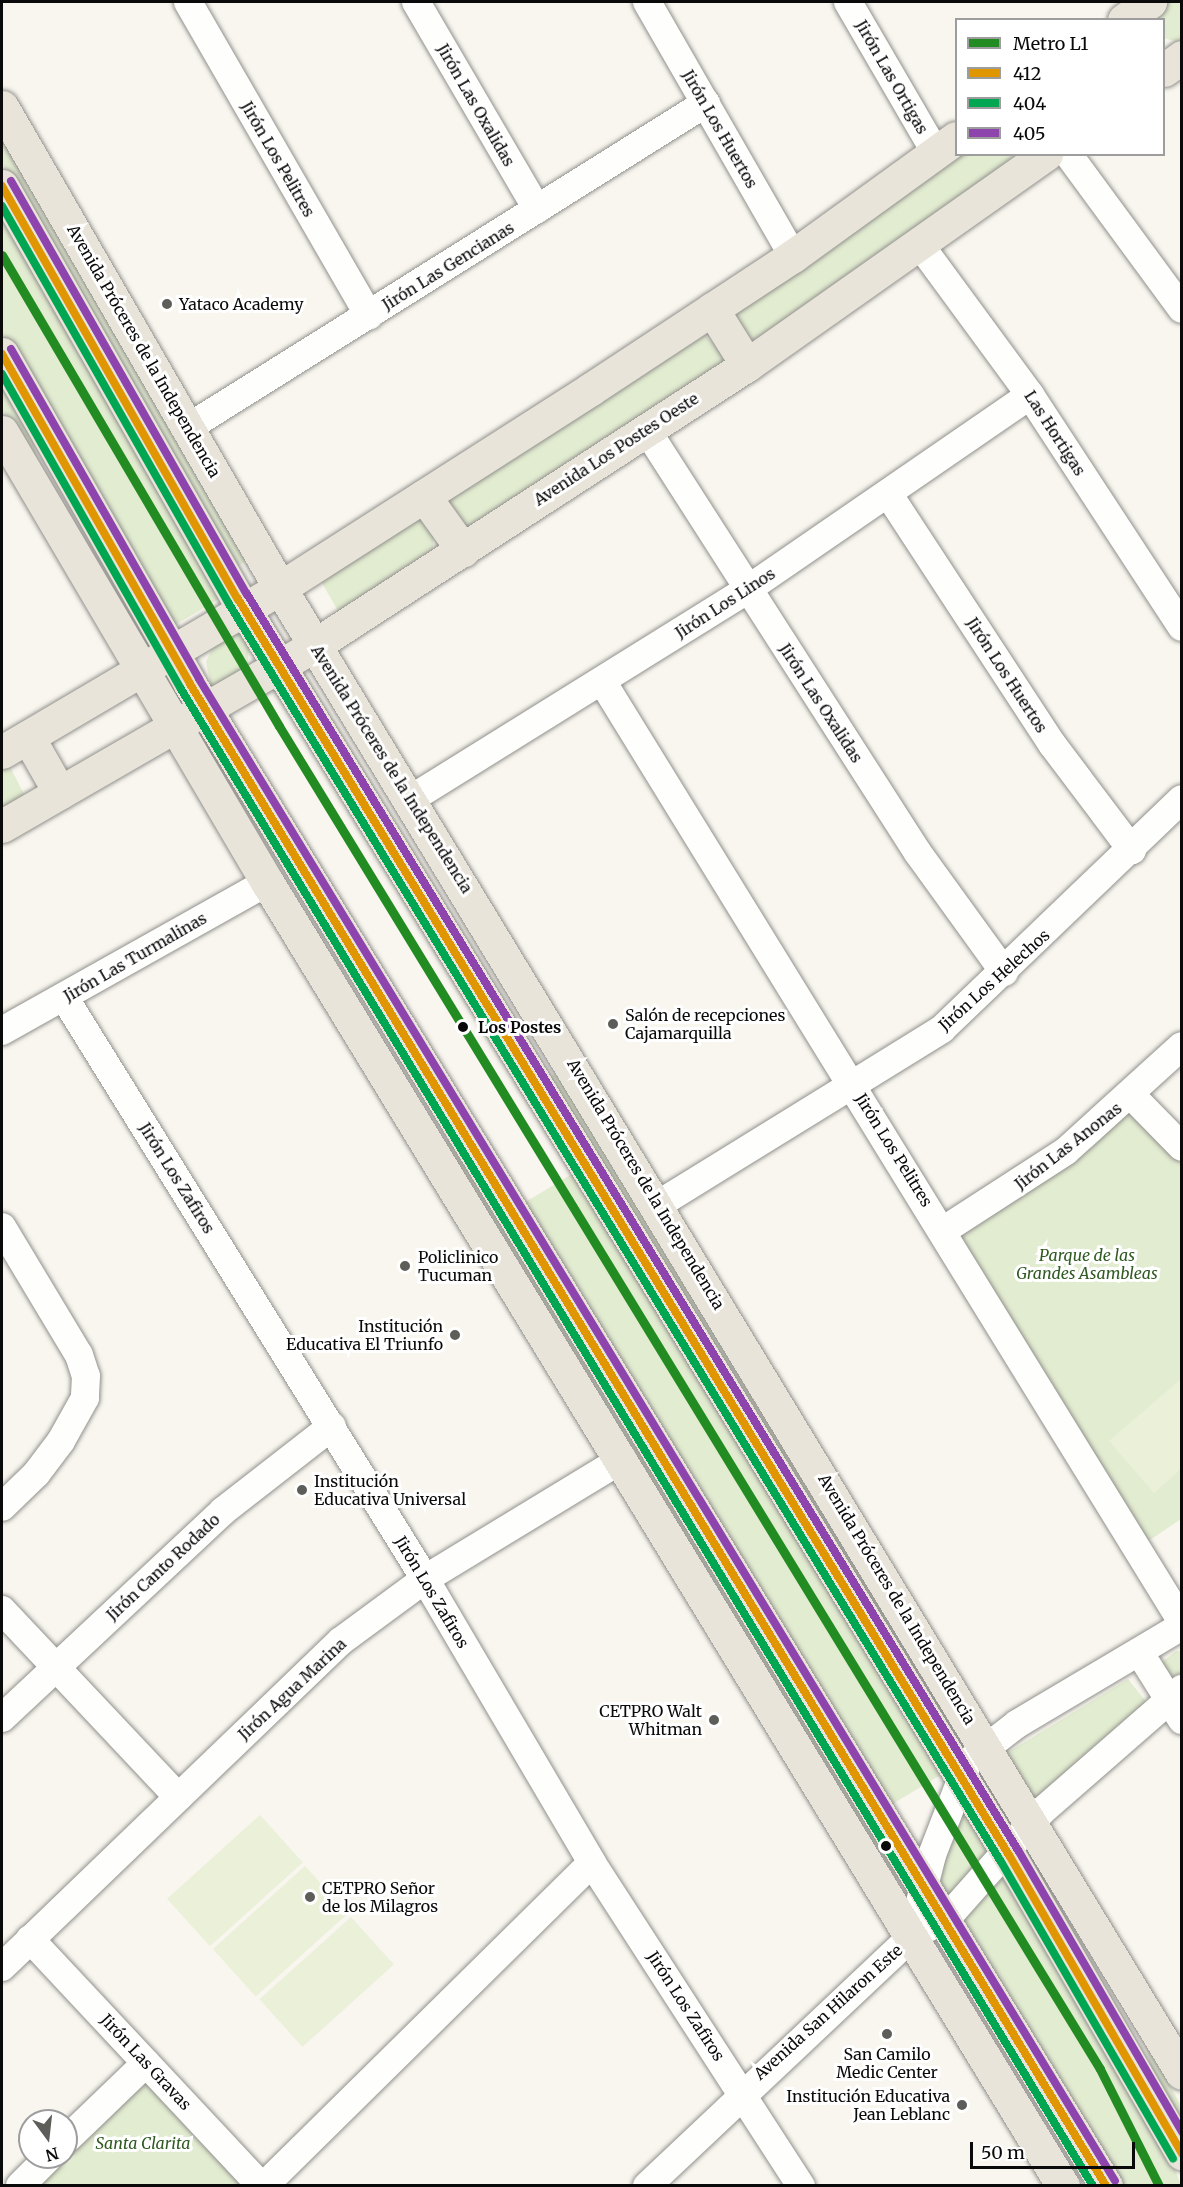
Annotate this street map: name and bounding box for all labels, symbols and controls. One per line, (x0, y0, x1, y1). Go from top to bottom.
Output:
street label: Jirón Las Ortigas (852, 17, 932, 137)
legend (955, 18, 1165, 156)
text: Metro L1 (1013, 32, 1088, 55)
street label: Jirón Las Oxalidas (433, 40, 519, 170)
text: 412 (1013, 62, 1041, 85)
street label: Jirón Los Huertos (678, 66, 762, 192)
text: 404 (1013, 92, 1046, 115)
street label: Jirón Los Pelitres (237, 98, 319, 220)
text: 405 (1013, 122, 1046, 145)
street label: Jirón Las Gencianas (379, 218, 517, 314)
street label: Avenida Próceres de la Independencia (63, 221, 225, 481)
place label: Yataco Academy (179, 294, 303, 314)
marker: Yataco Academy (160, 297, 174, 311)
street label: Las Hortigas (1020, 387, 1090, 479)
street label: Avenida Los Postes Oeste (530, 389, 702, 509)
street label: Jirón Los Linos (672, 564, 778, 642)
street label: Jirón Los Huertos (963, 614, 1051, 736)
street label: Jirón Las Oxalidas (775, 640, 867, 766)
street label: Avenida Próceres de la Independencia (307, 641, 477, 897)
street label: Jirón Las Turmalinas (60, 908, 210, 1006)
street label: Jirón Los Helechos (935, 925, 1053, 1035)
place label: Salón de recepciones Cajamarquilla (625, 1005, 785, 1043)
marker: Los Postes (453, 1017, 473, 1037)
place label: Los Postes (478, 1017, 561, 1037)
marker: Salón de recepciones Cajamarquilla (606, 1017, 620, 1031)
street label: Avenida Próceres de la Independencia (563, 1055, 729, 1313)
street label: Jirón Los Pelitres (851, 1090, 937, 1210)
street label: Jirón Las Anonas (1011, 1098, 1125, 1194)
street label: Jirón Los Zafiros (135, 1119, 219, 1237)
park label: Parque de las Grandes Asambleas (1016, 1245, 1158, 1283)
place label: Policlinico Tucuman (418, 1247, 498, 1285)
marker: Policlinico Tucuman (396, 1257, 414, 1275)
place label: Institución Educativa El Triunfo (286, 1316, 443, 1354)
marker: Institución Educativa El Triunfo (448, 1328, 462, 1342)
street label: Avenida Próceres de la Independencia (814, 1470, 980, 1728)
place label: Institución Educativa Universal (314, 1471, 466, 1509)
marker: Institución Educativa Universal (295, 1483, 309, 1497)
street label: Jirón Canto Rodado (102, 1510, 224, 1624)
street label: Jirón Los Zafiros (391, 1533, 473, 1651)
street label: Jirón Agua Marina (234, 1634, 350, 1744)
place label: CETPRO Walt Whitman (599, 1701, 702, 1739)
marker: CETPRO Walt Whitman (707, 1713, 721, 1727)
unlabelled marker (880, 1840, 892, 1852)
place label: CETPRO Señor de los Milagros (322, 1878, 438, 1916)
marker: CETPRO Señor de los Milagros (303, 1890, 317, 1904)
street label: Avenida San Hilaron Este (750, 1940, 906, 2084)
street label: Jirón Los Zafiros (643, 1948, 729, 2064)
street label: Jirón Las Gravas (97, 2010, 195, 2114)
marker: San Camilo Medic Center (878, 2025, 896, 2043)
place label: San Camilo Medic Center (836, 2044, 938, 2082)
place label: Institución Educativa Jean Leblanc (786, 2086, 950, 2124)
marker: Institución Educativa Jean Leblanc (955, 2098, 969, 2112)
north arrow (18, 2109, 78, 2169)
scale bar (973, 2130, 1138, 2168)
park label: Santa Clarita (96, 2133, 190, 2153)
text: 50 m (981, 2141, 1025, 2164)
text: N (43, 2143, 61, 2166)

